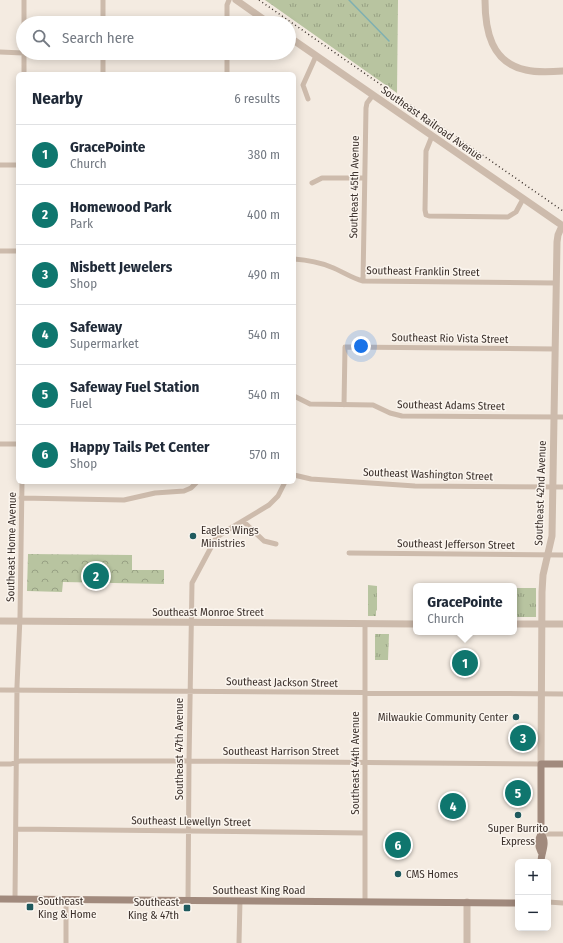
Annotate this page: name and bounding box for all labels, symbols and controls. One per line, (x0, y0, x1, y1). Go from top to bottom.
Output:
search box (16, 16, 296, 60)
icon: search (30, 27, 52, 49)
text: Search here (62, 29, 134, 47)
street label: Southeast Railroad Avenue (378, 83, 485, 163)
text: Nearby (32, 88, 83, 109)
text: 6 results (234, 91, 280, 106)
street label: Southeast 45th Avenue (347, 135, 362, 239)
text: GracePointe (70, 138, 145, 156)
text: 1 (42, 147, 48, 162)
text: 380 m (248, 147, 280, 162)
text: Church (70, 156, 107, 171)
text: Homewood Park (70, 198, 172, 216)
text: 2 (42, 207, 48, 222)
text: 400 m (247, 207, 280, 222)
text: Park (70, 216, 93, 231)
text: Nisbett Jewelers (70, 258, 172, 276)
street label: Southeast Franklin Street (366, 264, 480, 279)
text: 3 (42, 267, 48, 282)
text: 490 m (248, 267, 280, 282)
text: Shop (70, 276, 97, 291)
text: Safeway (70, 318, 122, 336)
text: 4 (42, 327, 48, 342)
text: 540 m (248, 327, 280, 342)
street label: Southeast Rio Vista Street (392, 331, 509, 346)
text: Supermarket (70, 336, 139, 351)
your location (351, 336, 371, 356)
text: Safeway Fuel Station (70, 378, 199, 396)
text: 5 (42, 387, 48, 402)
text: 540 m (248, 387, 280, 402)
text: Fuel (70, 396, 92, 411)
street label: Southeast Adams Street (397, 398, 505, 413)
text: Happy Tails Pet Center (70, 438, 210, 456)
street label: Southeast 42nd Avenue (532, 440, 549, 546)
text: 6 (42, 447, 48, 462)
text: 570 m (249, 447, 280, 462)
text: Shop (70, 456, 97, 471)
street label: Southeast Washington Street (363, 466, 494, 483)
street label: Southeast Home Avenue (4, 492, 19, 602)
place label: Eagles Wings Ministries (201, 524, 259, 550)
marker: Eagles Wings Ministries (188, 531, 198, 541)
street label: Southeast Jefferson Street (397, 537, 515, 552)
pin: 2 (83, 561, 109, 591)
popup (413, 583, 517, 635)
text: GracePointe (427, 593, 503, 611)
street label: Southeast Monroe Street (152, 606, 264, 619)
text: Church (427, 611, 464, 626)
pin: 1 (452, 648, 478, 678)
street label: Southeast Jackson Street (226, 675, 338, 690)
street label: Southeast 47th Avenue (173, 698, 186, 800)
street label: Southeast 44th Avenue (349, 711, 362, 815)
place label: Milwaukie Community Center (378, 711, 508, 724)
marker: Milwaukie Community Center (511, 712, 521, 722)
pin: 3 (510, 723, 536, 753)
street label: Southeast Harrison Street (223, 745, 340, 758)
pin: 5 (505, 778, 531, 808)
pin: 4 (440, 791, 466, 821)
marker: Super Burrito Express (513, 810, 523, 820)
street label: Southeast Llewellyn Street (131, 814, 251, 829)
place label: Super Burrito Express (488, 822, 548, 848)
pin: 6 (385, 830, 411, 860)
map controls (515, 859, 551, 931)
button: + (515, 859, 551, 895)
place label: CMS Homes (406, 868, 459, 881)
marker: CMS Homes (393, 869, 403, 879)
street label: Southeast King Road (213, 884, 305, 897)
place label: Southeast King & Home (38, 895, 96, 921)
button: − (515, 895, 551, 931)
place label: Southeast King & 47th (128, 896, 179, 922)
marker: Southeast King & Home (25, 902, 35, 912)
marker: Southeast King & 47th (182, 903, 192, 913)

